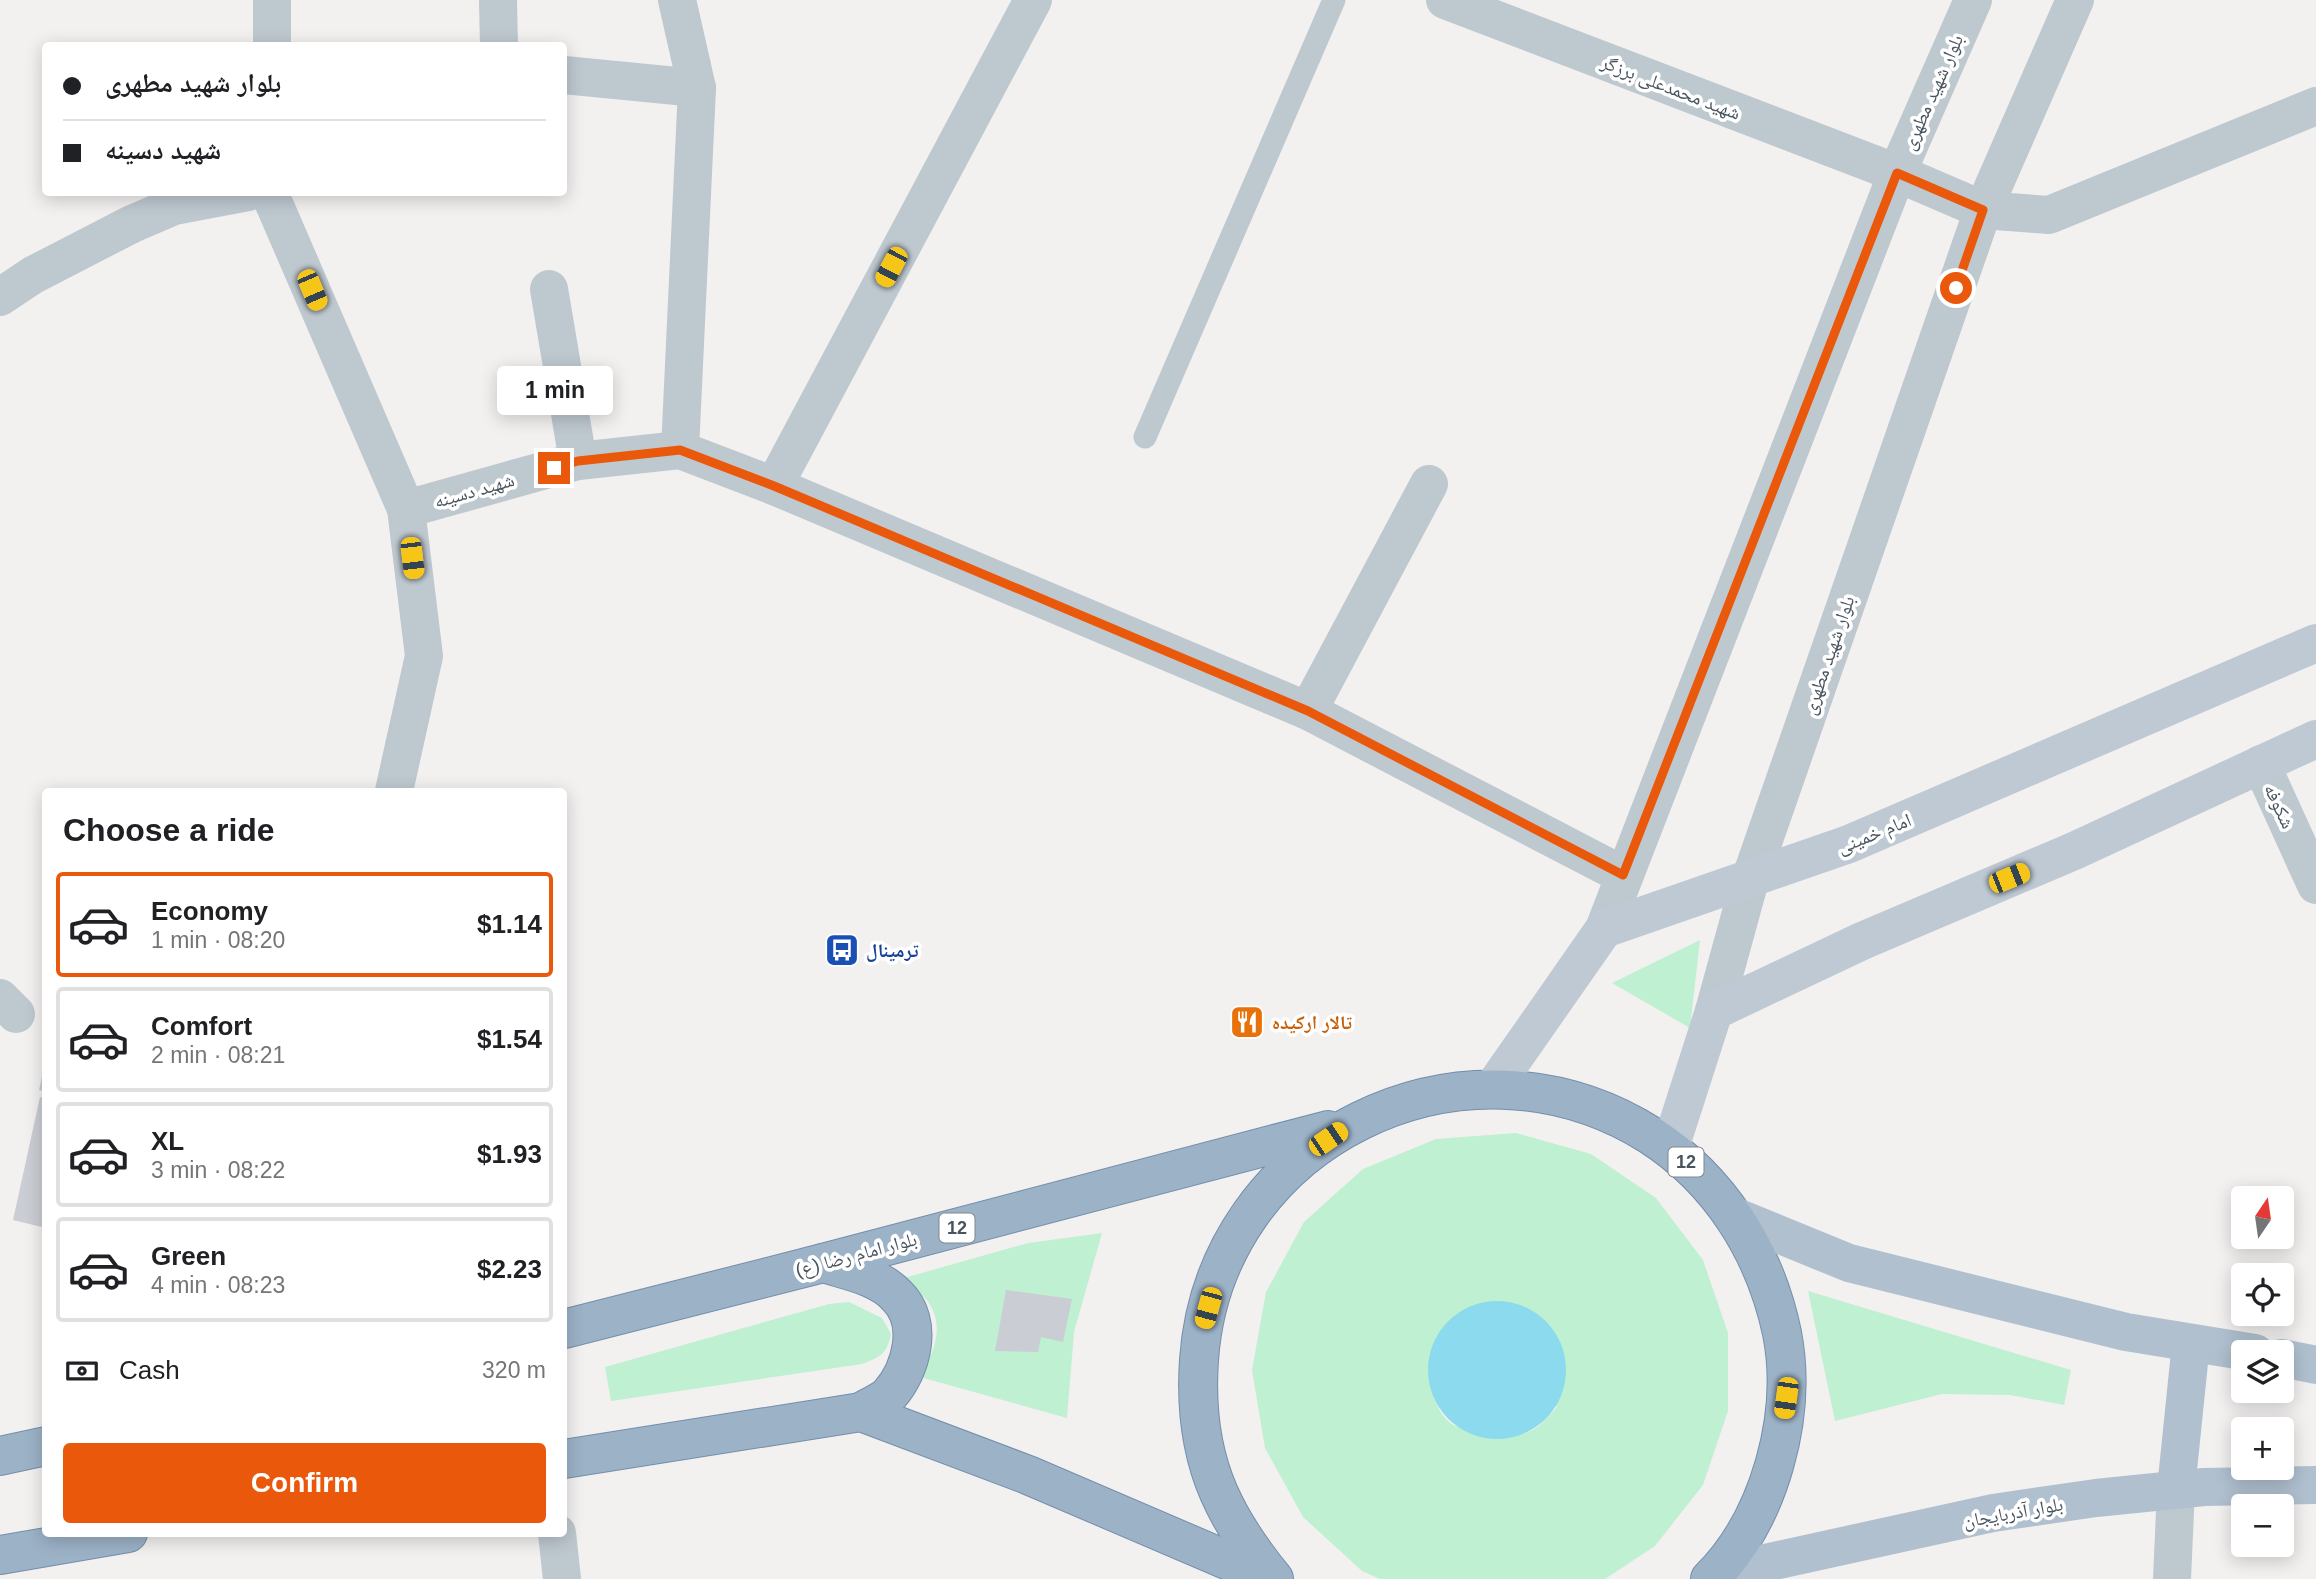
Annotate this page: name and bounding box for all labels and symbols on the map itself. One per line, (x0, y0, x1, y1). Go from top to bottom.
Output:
street label: بلوار شهید مطهری (1898, 31, 1968, 154)
street label: شهید محمدعلی برزگر (1597, 51, 1743, 125)
car (872, 244, 911, 290)
car (295, 267, 330, 313)
route start (1940, 272, 1972, 304)
callout: 1 min (496, 366, 612, 416)
route end (538, 452, 570, 484)
street label: شهید دسینه (432, 469, 517, 513)
car (400, 536, 425, 580)
street label: بلوار شهید مطهری (1798, 593, 1860, 718)
street label: شکوفه (2259, 781, 2299, 832)
street label: امام خمینی (1834, 809, 1915, 861)
car (1986, 860, 2033, 896)
bus stop icon: ترمینال (823, 931, 861, 969)
place label: ترمینال (866, 940, 919, 962)
restaurant icon: تالار ارکیده (1228, 1003, 1266, 1041)
place label: تالار ارکیده (1272, 1012, 1353, 1034)
car (1305, 1119, 1352, 1159)
road number: 12 (1668, 1148, 1704, 1176)
north arrow (2231, 1186, 2294, 1250)
road number: 12 (940, 1213, 974, 1242)
street label: بلوار امام رضا (ع) (793, 1228, 920, 1284)
car (1193, 1285, 1224, 1331)
car (1773, 1376, 1800, 1420)
street label: بلوار آذربایجان (1962, 1493, 2065, 1533)

